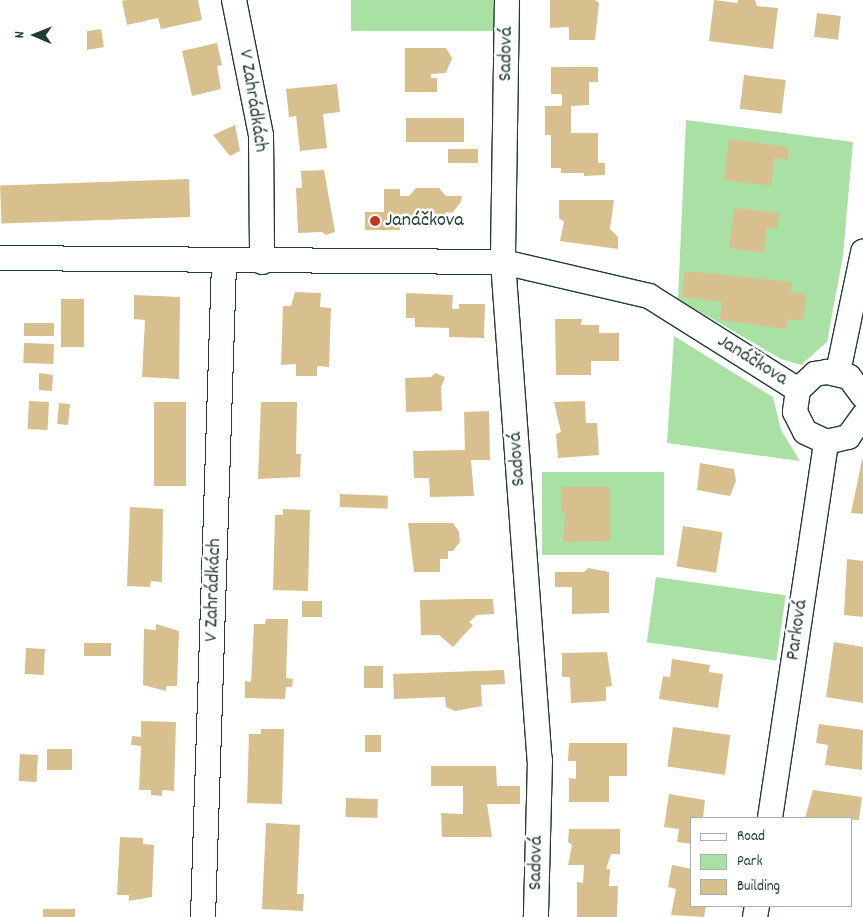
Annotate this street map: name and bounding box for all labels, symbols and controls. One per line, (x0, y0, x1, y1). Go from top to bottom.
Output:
north arrow (10, 10, 60, 60)
street label: Sadová (495, 26, 519, 82)
text: N (10, 31, 30, 38)
street label: V Zahrádkách (232, 48, 272, 154)
place label: Janáčkova (385, 209, 464, 233)
marker: Janáčkova (369, 215, 381, 227)
street label: Janáčkova (712, 330, 792, 392)
street label: Sadová (504, 431, 532, 487)
street label: V Zahrádkách (200, 538, 228, 642)
street label: Parková (782, 598, 814, 662)
legend (690, 817, 853, 907)
text: Road (737, 826, 765, 848)
street label: Sadová (525, 835, 549, 891)
text: Park (737, 851, 763, 873)
text: Building (737, 876, 780, 898)

